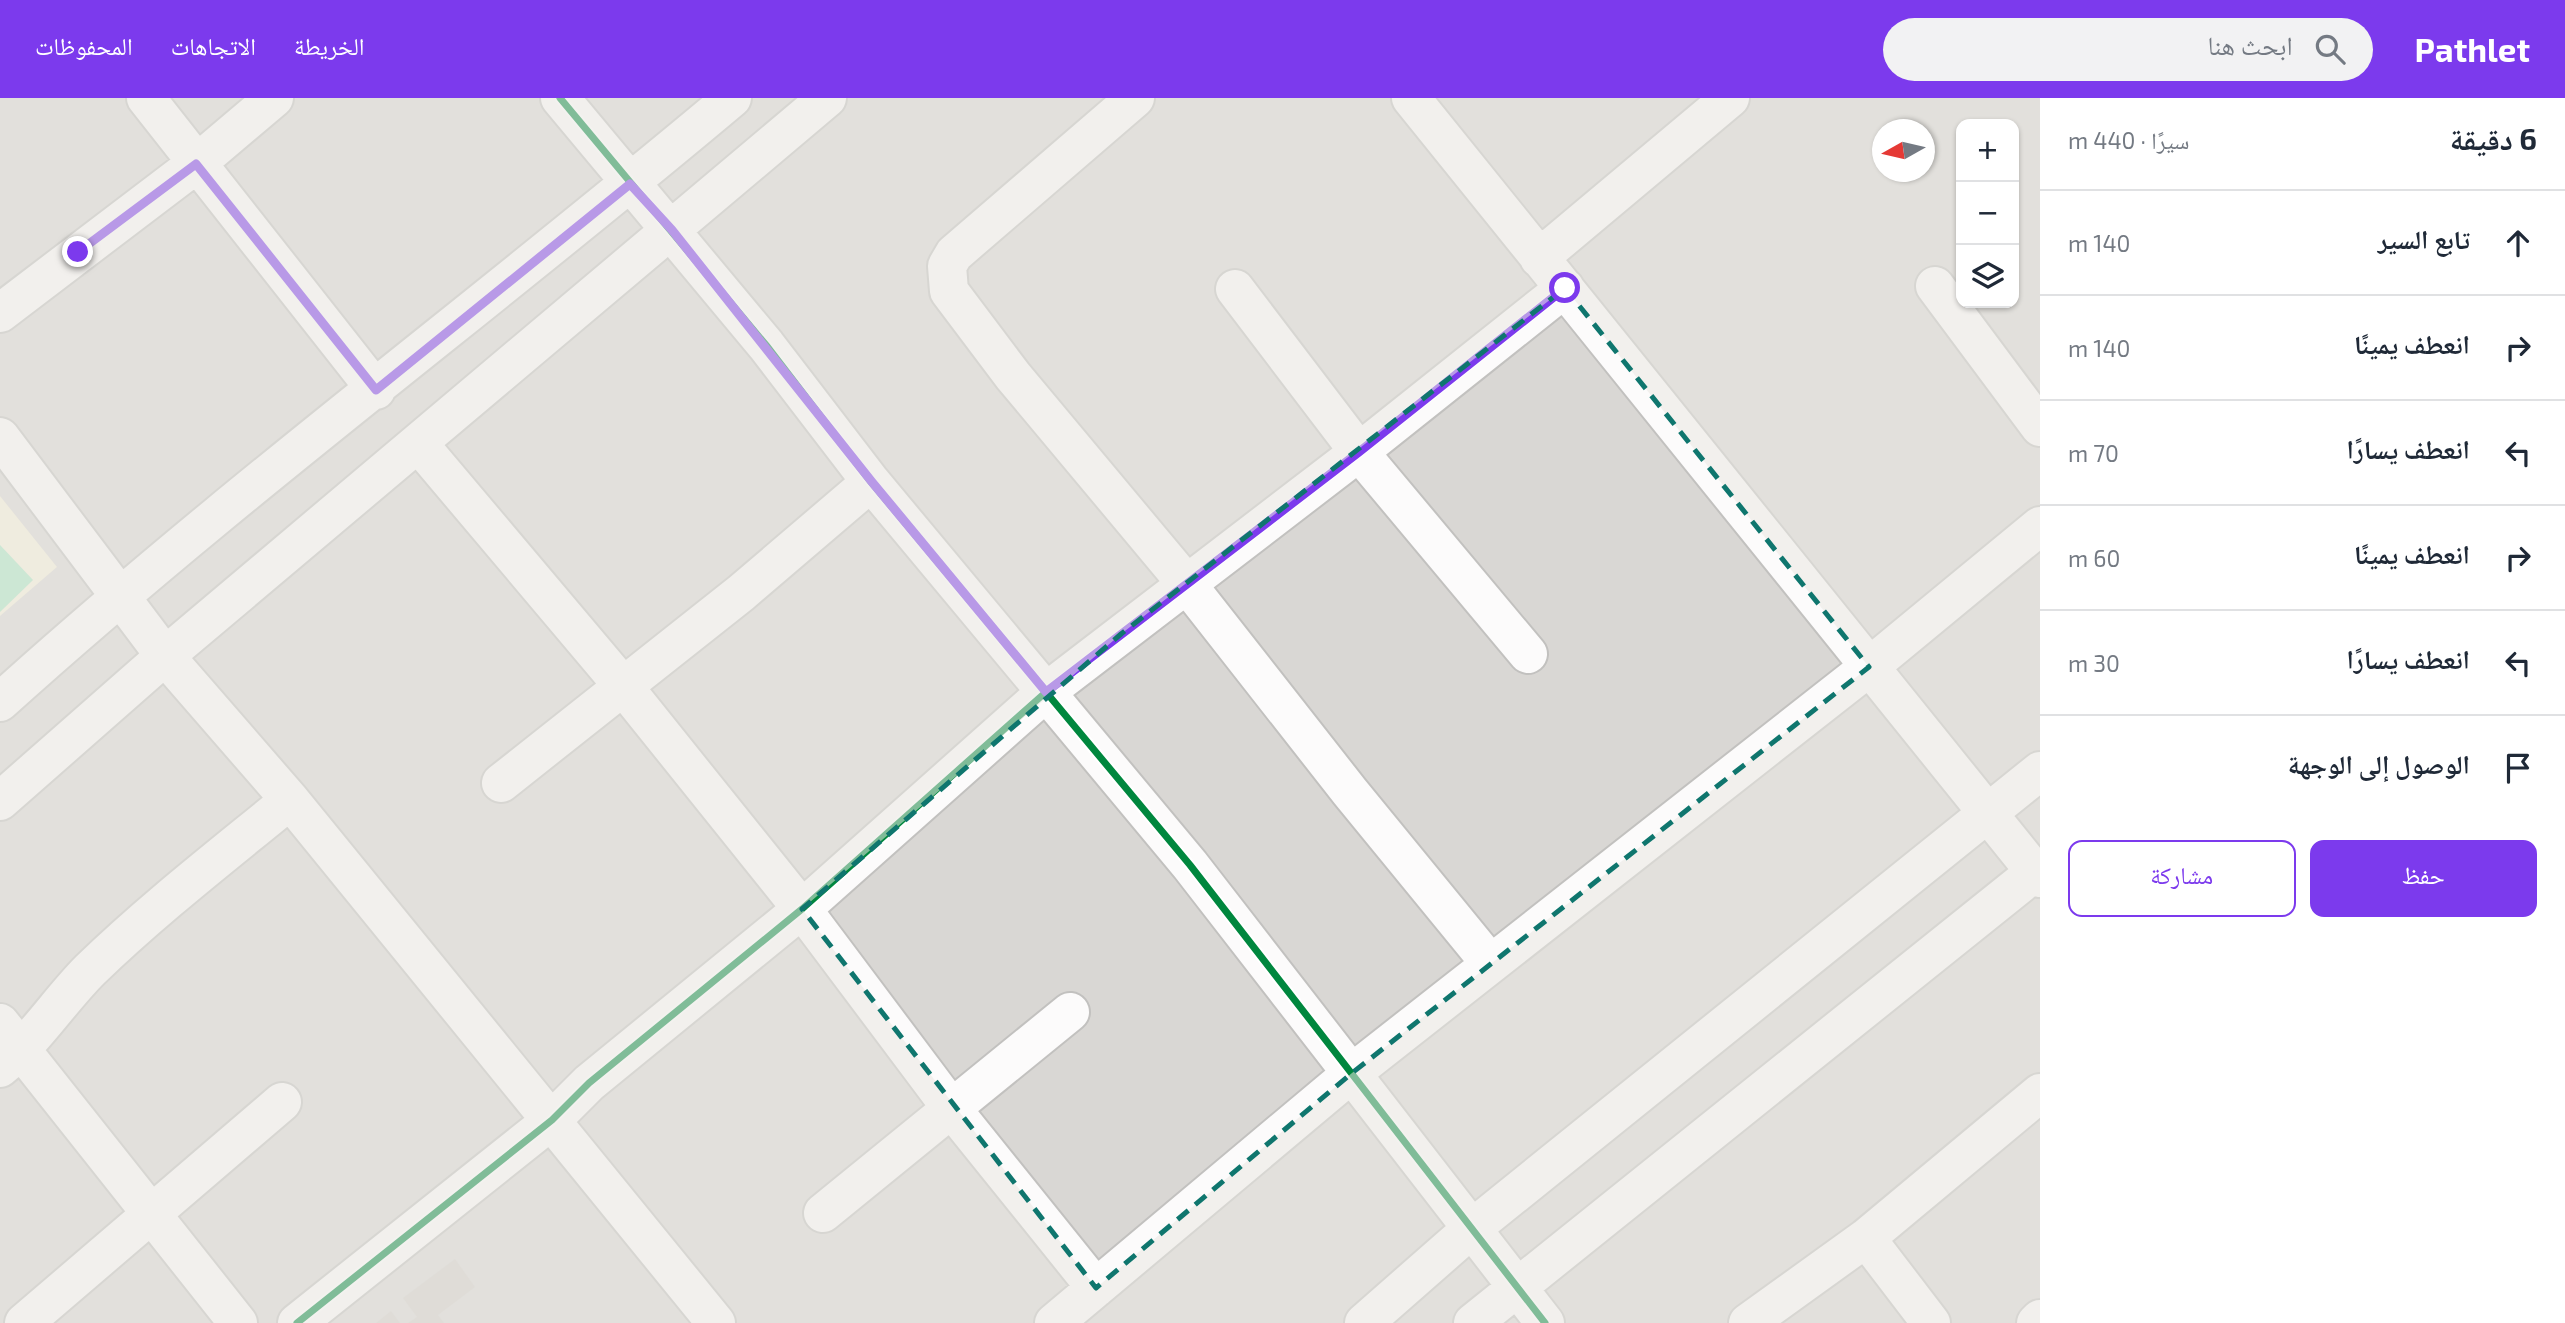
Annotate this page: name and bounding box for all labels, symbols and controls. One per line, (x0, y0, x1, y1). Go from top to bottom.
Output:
search box (1883, 18, 2373, 81)
text: ابحث هنا (2208, 29, 2293, 60)
text: Pathlet (2415, 29, 2530, 69)
icon: search (2311, 30, 2349, 68)
text: المحفوظات (35, 31, 133, 60)
text: الاتجاهات (171, 31, 256, 60)
text: الخريطة (294, 31, 365, 60)
north arrow (1872, 119, 1935, 182)
map controls (1956, 119, 2019, 308)
button: + (1956, 119, 2019, 182)
text: 6 دقيقة (2450, 120, 2537, 156)
text: سيرًا · 440 m (2068, 126, 2189, 154)
button: − (1956, 182, 2019, 245)
text: تابع السير (2378, 223, 2470, 254)
icon: ahead (2499, 224, 2537, 262)
text: 140 m (2068, 229, 2130, 257)
route end (62, 236, 93, 267)
button: layers (1956, 245, 2019, 308)
route start (1549, 272, 1580, 303)
text: انعطف يمينًا (2354, 328, 2470, 359)
icon: right (2499, 329, 2537, 367)
text: 140 m (2068, 334, 2130, 362)
text: انعطف يسارًا (2346, 433, 2470, 464)
icon: left (2499, 434, 2537, 472)
text: 70 m (2068, 439, 2119, 467)
text: انعطف يمينًا (2354, 538, 2470, 569)
icon: right (2499, 539, 2537, 577)
text: 60 m (2068, 544, 2120, 572)
text: انعطف يسارًا (2346, 643, 2470, 674)
icon: left (2499, 644, 2537, 682)
text: 30 m (2068, 649, 2120, 677)
text: الوصول إلى الوجهة (2288, 748, 2470, 779)
icon: arrive (2499, 749, 2537, 787)
button: مشاركة (2068, 840, 2296, 917)
button: حفظ (2310, 840, 2537, 917)

